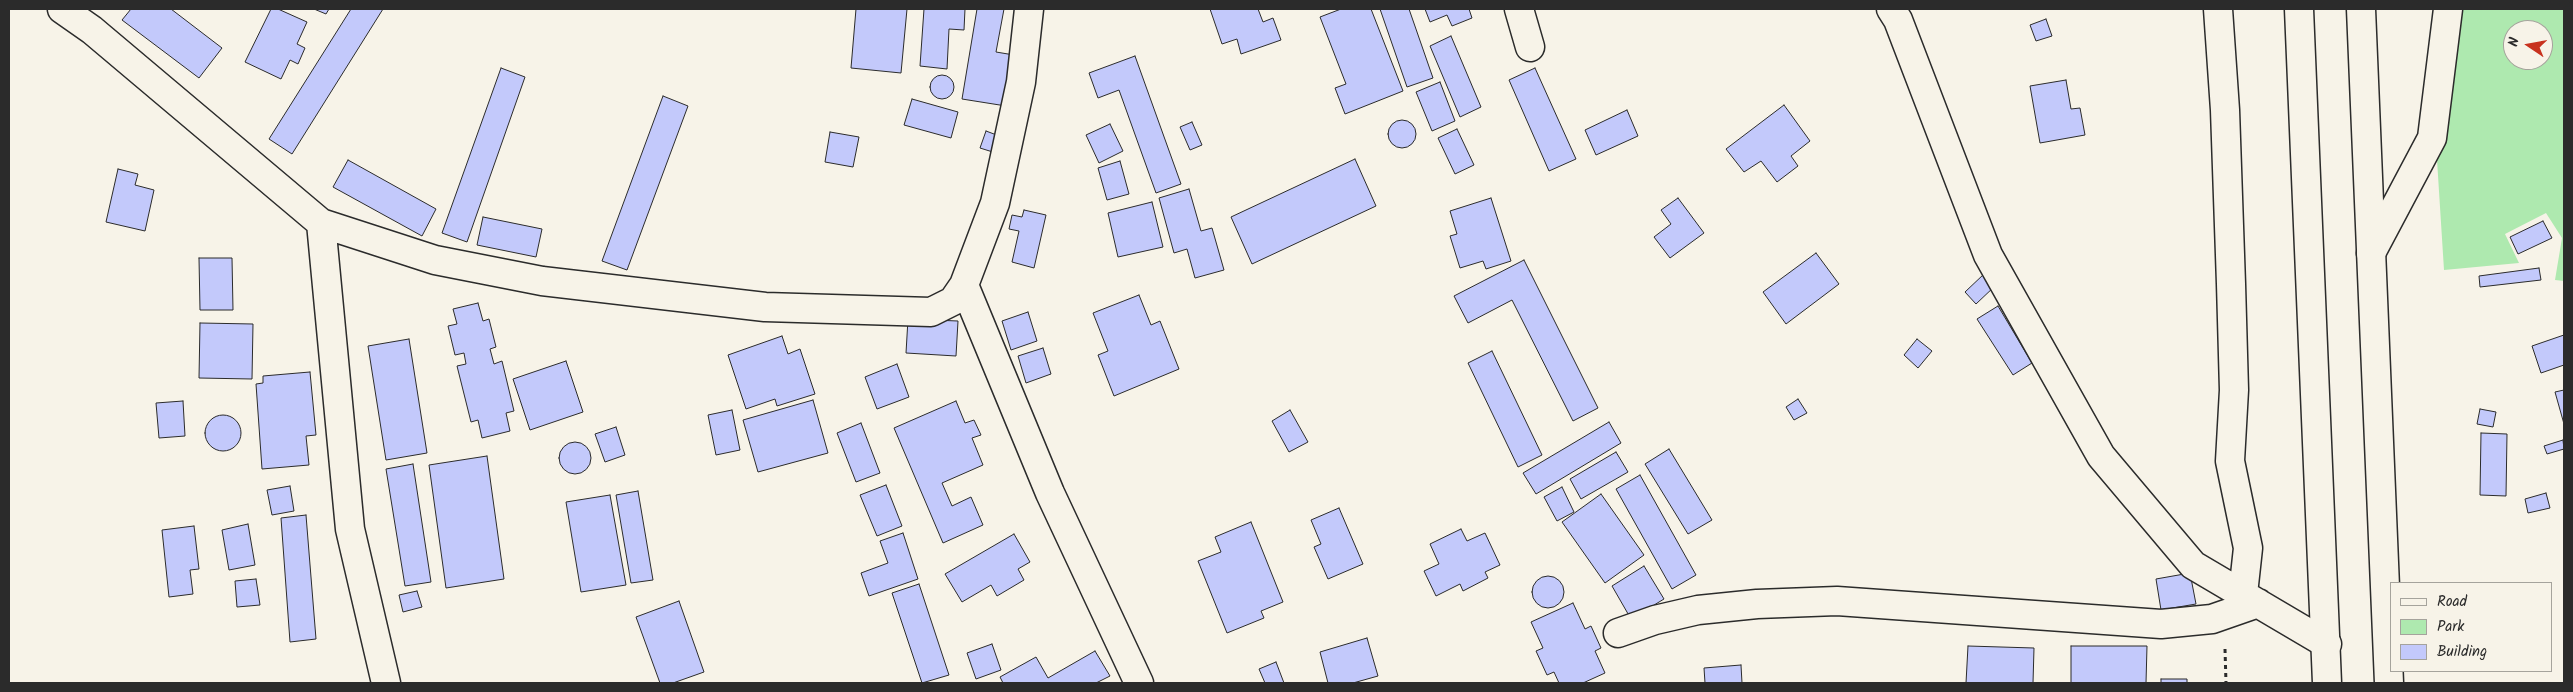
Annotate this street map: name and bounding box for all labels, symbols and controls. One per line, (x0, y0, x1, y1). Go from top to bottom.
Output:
north arrow (2503, 20, 2553, 70)
text: N (2503, 35, 2526, 49)
legend (2390, 582, 2553, 672)
text: Road (2437, 590, 2467, 614)
text: Park (2437, 615, 2464, 639)
text: Building (2437, 640, 2487, 664)

